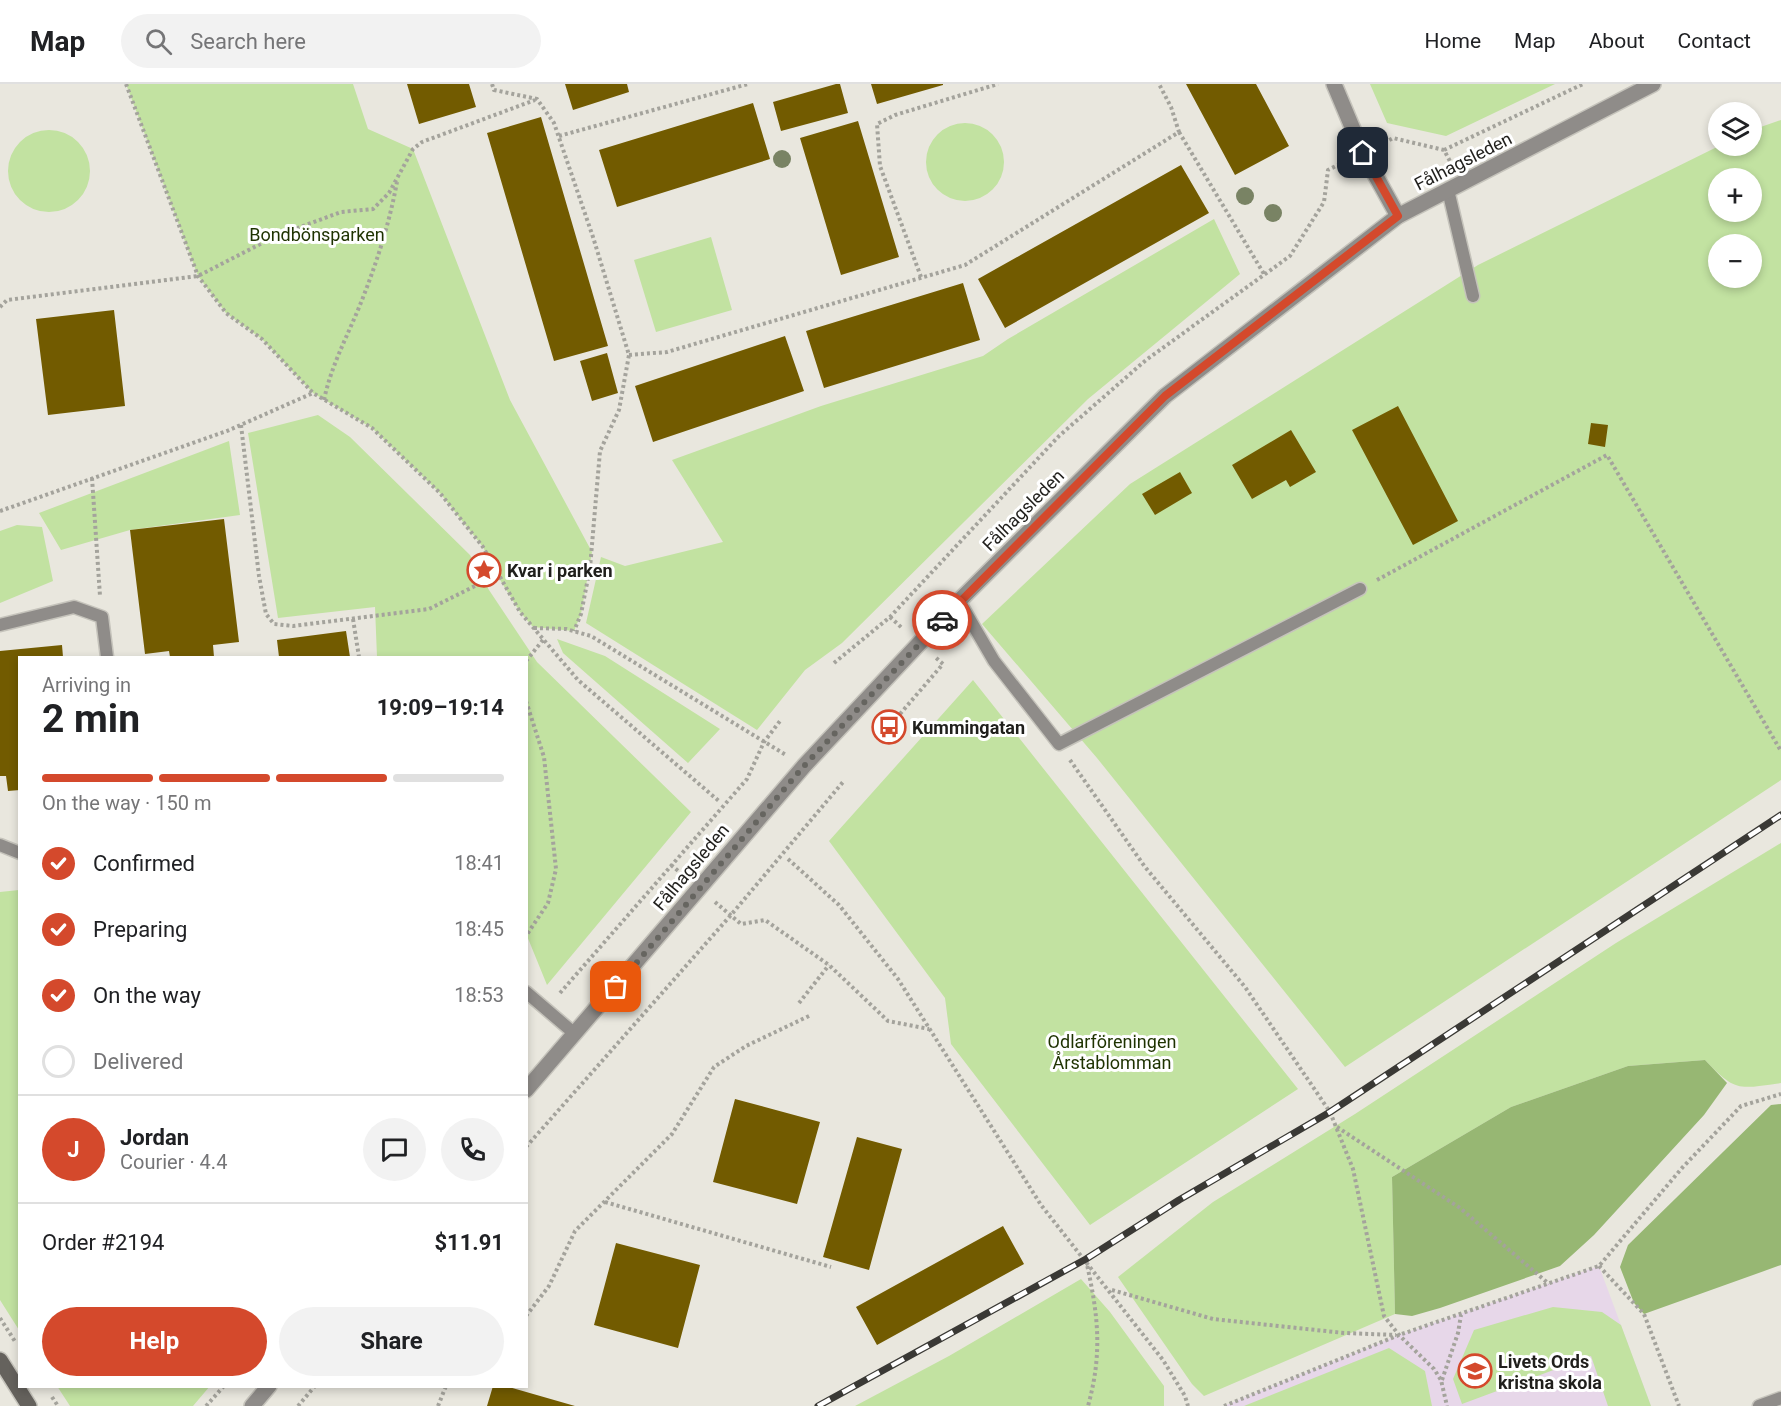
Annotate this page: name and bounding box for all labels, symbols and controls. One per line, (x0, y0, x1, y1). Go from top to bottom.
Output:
search box (121, 14, 541, 68)
text: Map (30, 25, 85, 58)
icon: search (142, 25, 175, 58)
text: Search here (190, 29, 306, 54)
text: Home (1425, 29, 1481, 53)
text: Map (1514, 29, 1556, 53)
text: About (1589, 29, 1645, 53)
text: Contact (1678, 29, 1751, 53)
map controls (1708, 102, 1762, 288)
button: layers (1708, 102, 1762, 156)
pin (1337, 127, 1388, 178)
street label: Fålhagsleden (1411, 127, 1515, 195)
icon: home (1346, 136, 1379, 169)
button: + (1708, 168, 1762, 222)
park label: Bondbönsparken (249, 224, 385, 245)
button: − (1708, 234, 1762, 288)
street label: Fålhagsleden (978, 465, 1068, 555)
place icon: Kvar i parken (466, 552, 502, 588)
place label: Kvar i parken (507, 560, 613, 581)
courier (912, 590, 972, 650)
icon: car (926, 604, 959, 637)
text: Arriving in (42, 673, 131, 697)
text: 19:09–19:14 (377, 695, 504, 720)
text: 2 min (42, 696, 140, 742)
bus stop icon: Kummingatan (871, 709, 907, 745)
place label: Kummingatan (912, 717, 1025, 738)
text: On the way · 150 m (42, 791, 211, 815)
street label: Fålhagsleden (649, 819, 733, 915)
icon: check (42, 847, 75, 880)
text: Confirmed (93, 851, 195, 876)
text: 18:41 (454, 851, 504, 875)
icon: check (42, 913, 75, 946)
text: Preparing (93, 917, 187, 942)
text: 18:45 (454, 917, 504, 941)
pin (590, 961, 641, 1012)
icon: bag (599, 970, 632, 1003)
icon: check (42, 979, 75, 1012)
text: On the way (93, 983, 201, 1008)
text: 18:53 (454, 983, 504, 1007)
park label: Odlarföreningen Årstablomman (1048, 1031, 1176, 1073)
text: Delivered (93, 1049, 183, 1074)
button: chat (363, 1118, 426, 1181)
button: phone (441, 1118, 504, 1181)
text: Jordan (120, 1125, 189, 1150)
text: J (67, 1137, 80, 1162)
text: Courier · 4.4 (120, 1150, 227, 1174)
text: Order #2194 (42, 1230, 164, 1255)
text: $11.91 (435, 1230, 504, 1255)
button: Help (42, 1307, 267, 1376)
button: Share (279, 1307, 504, 1376)
place label: Livets Ords kristna skola (1498, 1351, 1602, 1393)
school or university icon: Livets Ords kristna skola (1457, 1353, 1493, 1389)

